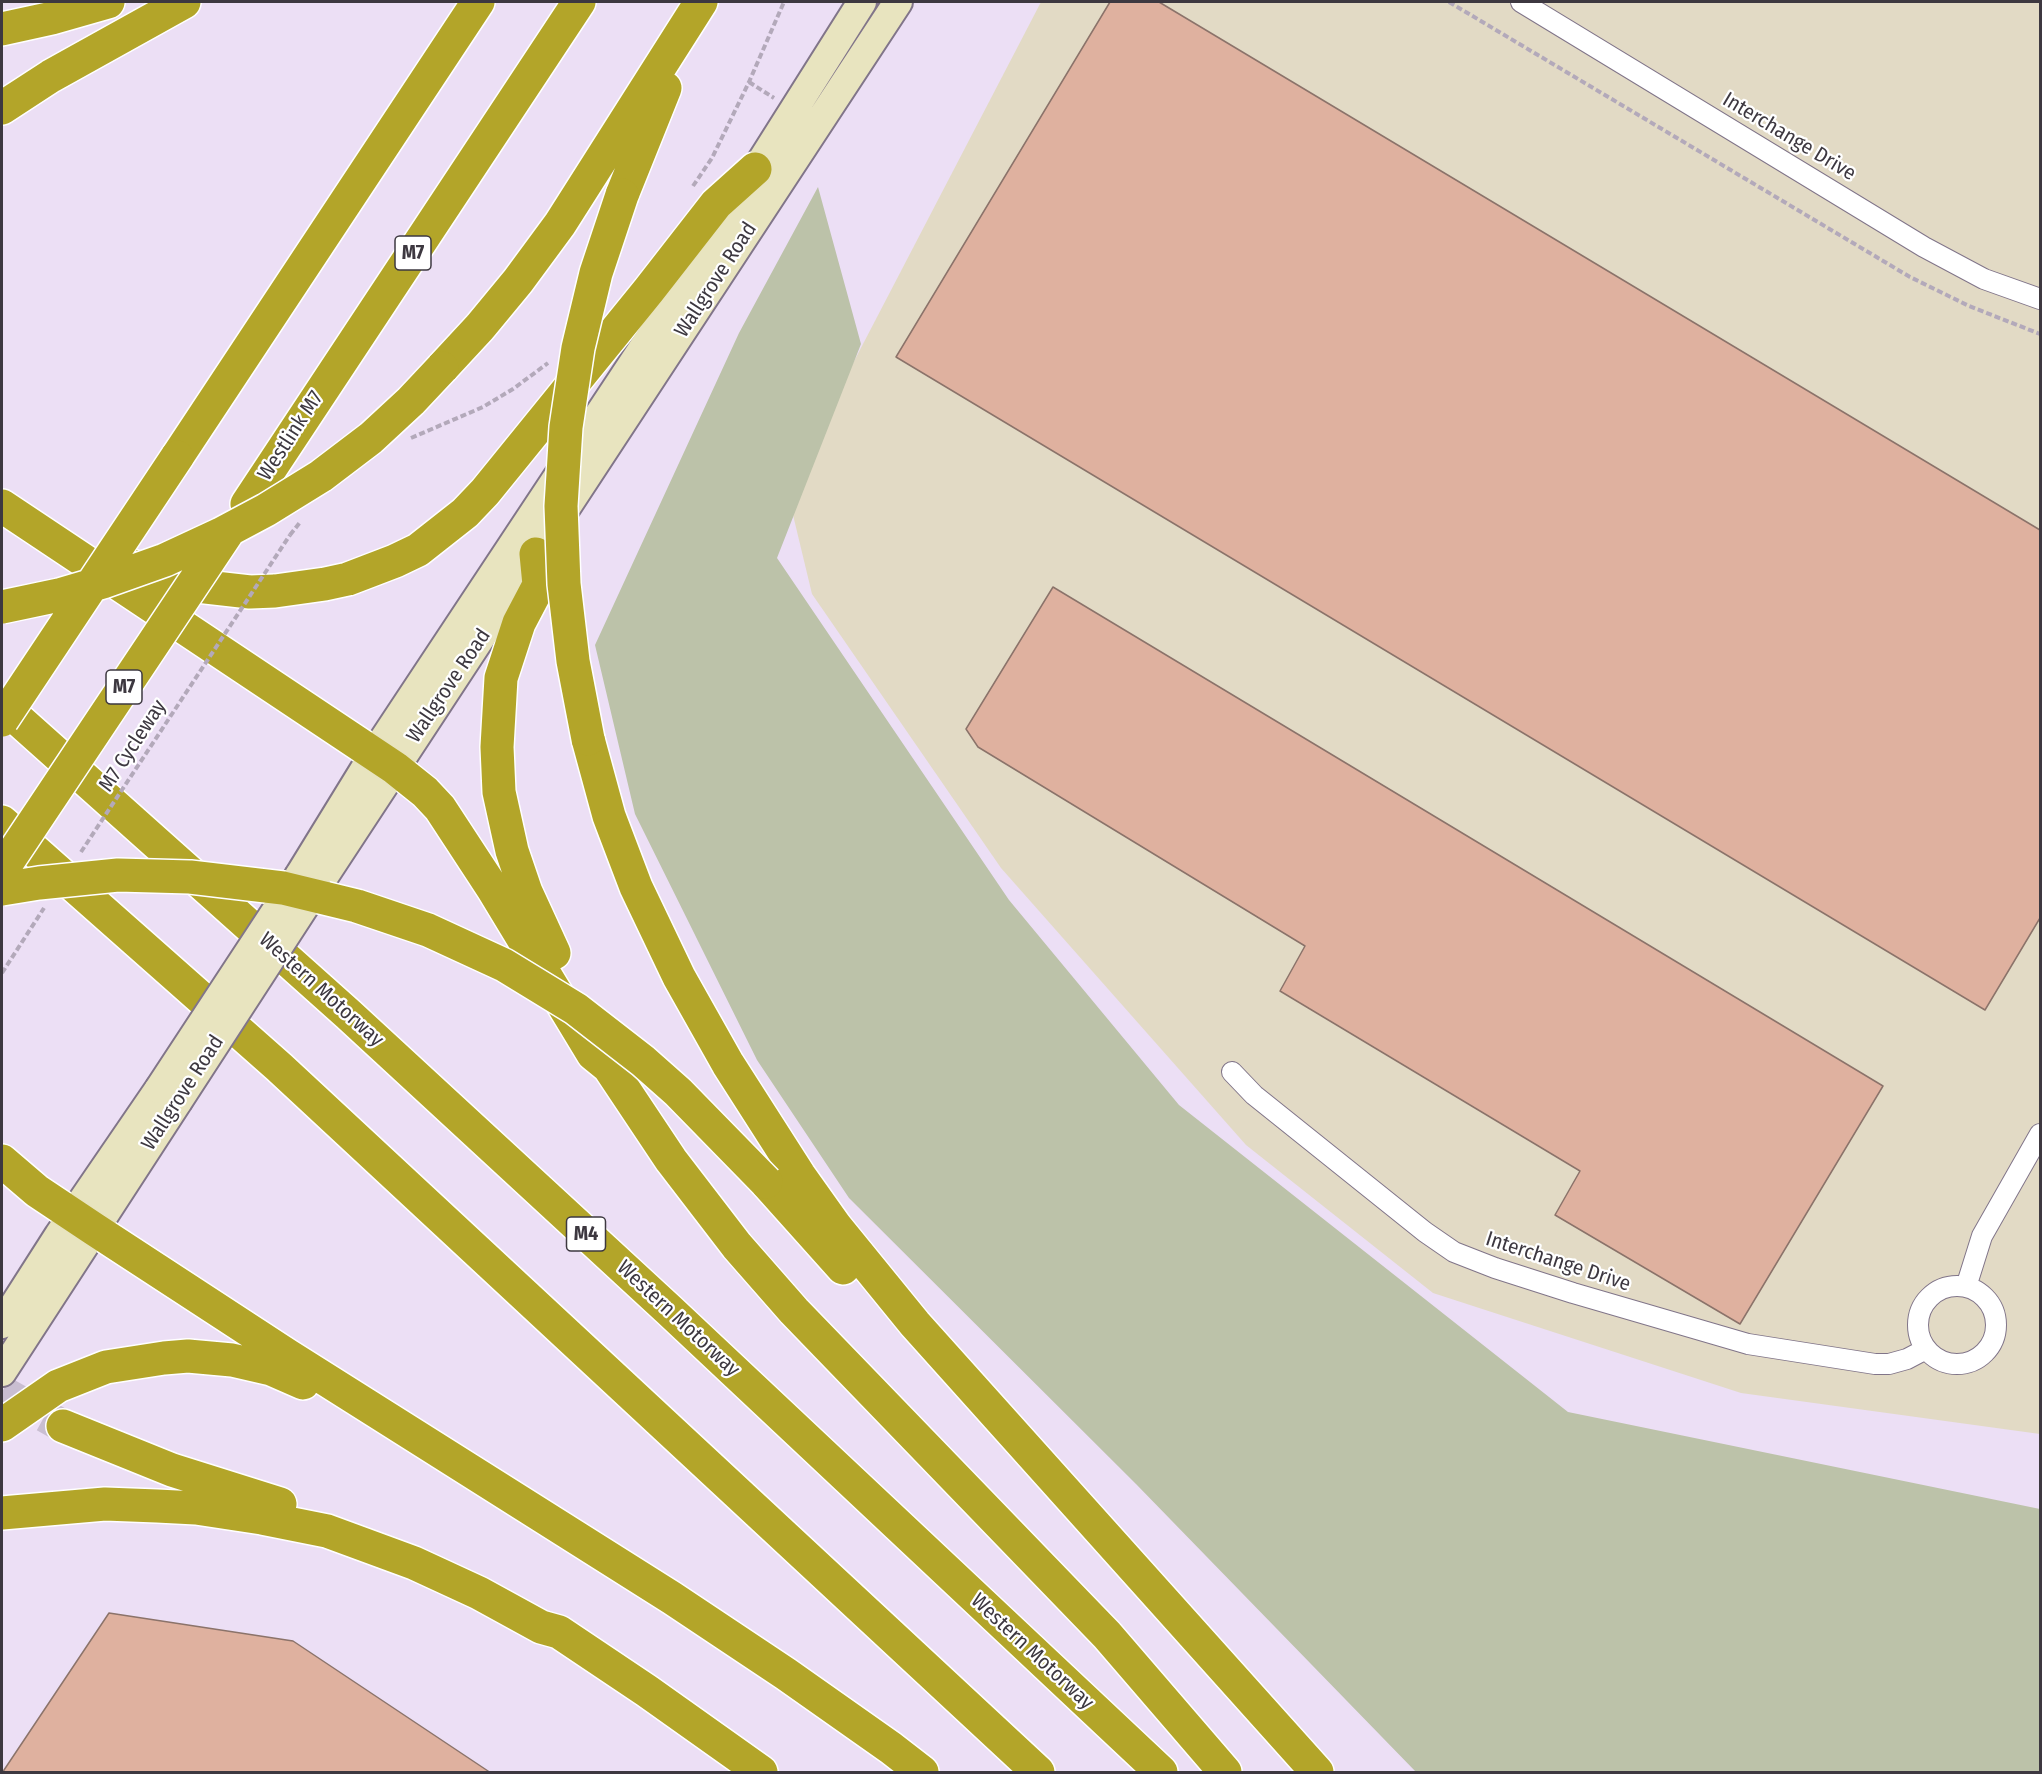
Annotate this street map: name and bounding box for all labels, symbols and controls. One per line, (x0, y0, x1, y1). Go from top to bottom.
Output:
street label: Interchange Drive (1718, 87, 1860, 187)
street label: Wallgrove Road (670, 218, 762, 342)
road number: M7 (395, 236, 431, 270)
street label: Westlink M7 (253, 387, 329, 485)
street label: Wallgrove Road (402, 624, 496, 748)
road number: M7 (106, 670, 142, 704)
street label: M7 Cycleway (94, 695, 172, 797)
street label: Western Motorway (254, 927, 388, 1053)
street label: Wallgrove Road (137, 1031, 229, 1155)
road number: M4 (566, 1217, 606, 1251)
street label: Interchange Drive (1482, 1227, 1634, 1297)
street label: Western Motorway (611, 1256, 745, 1382)
street label: Western Motorway (965, 1589, 1099, 1715)

